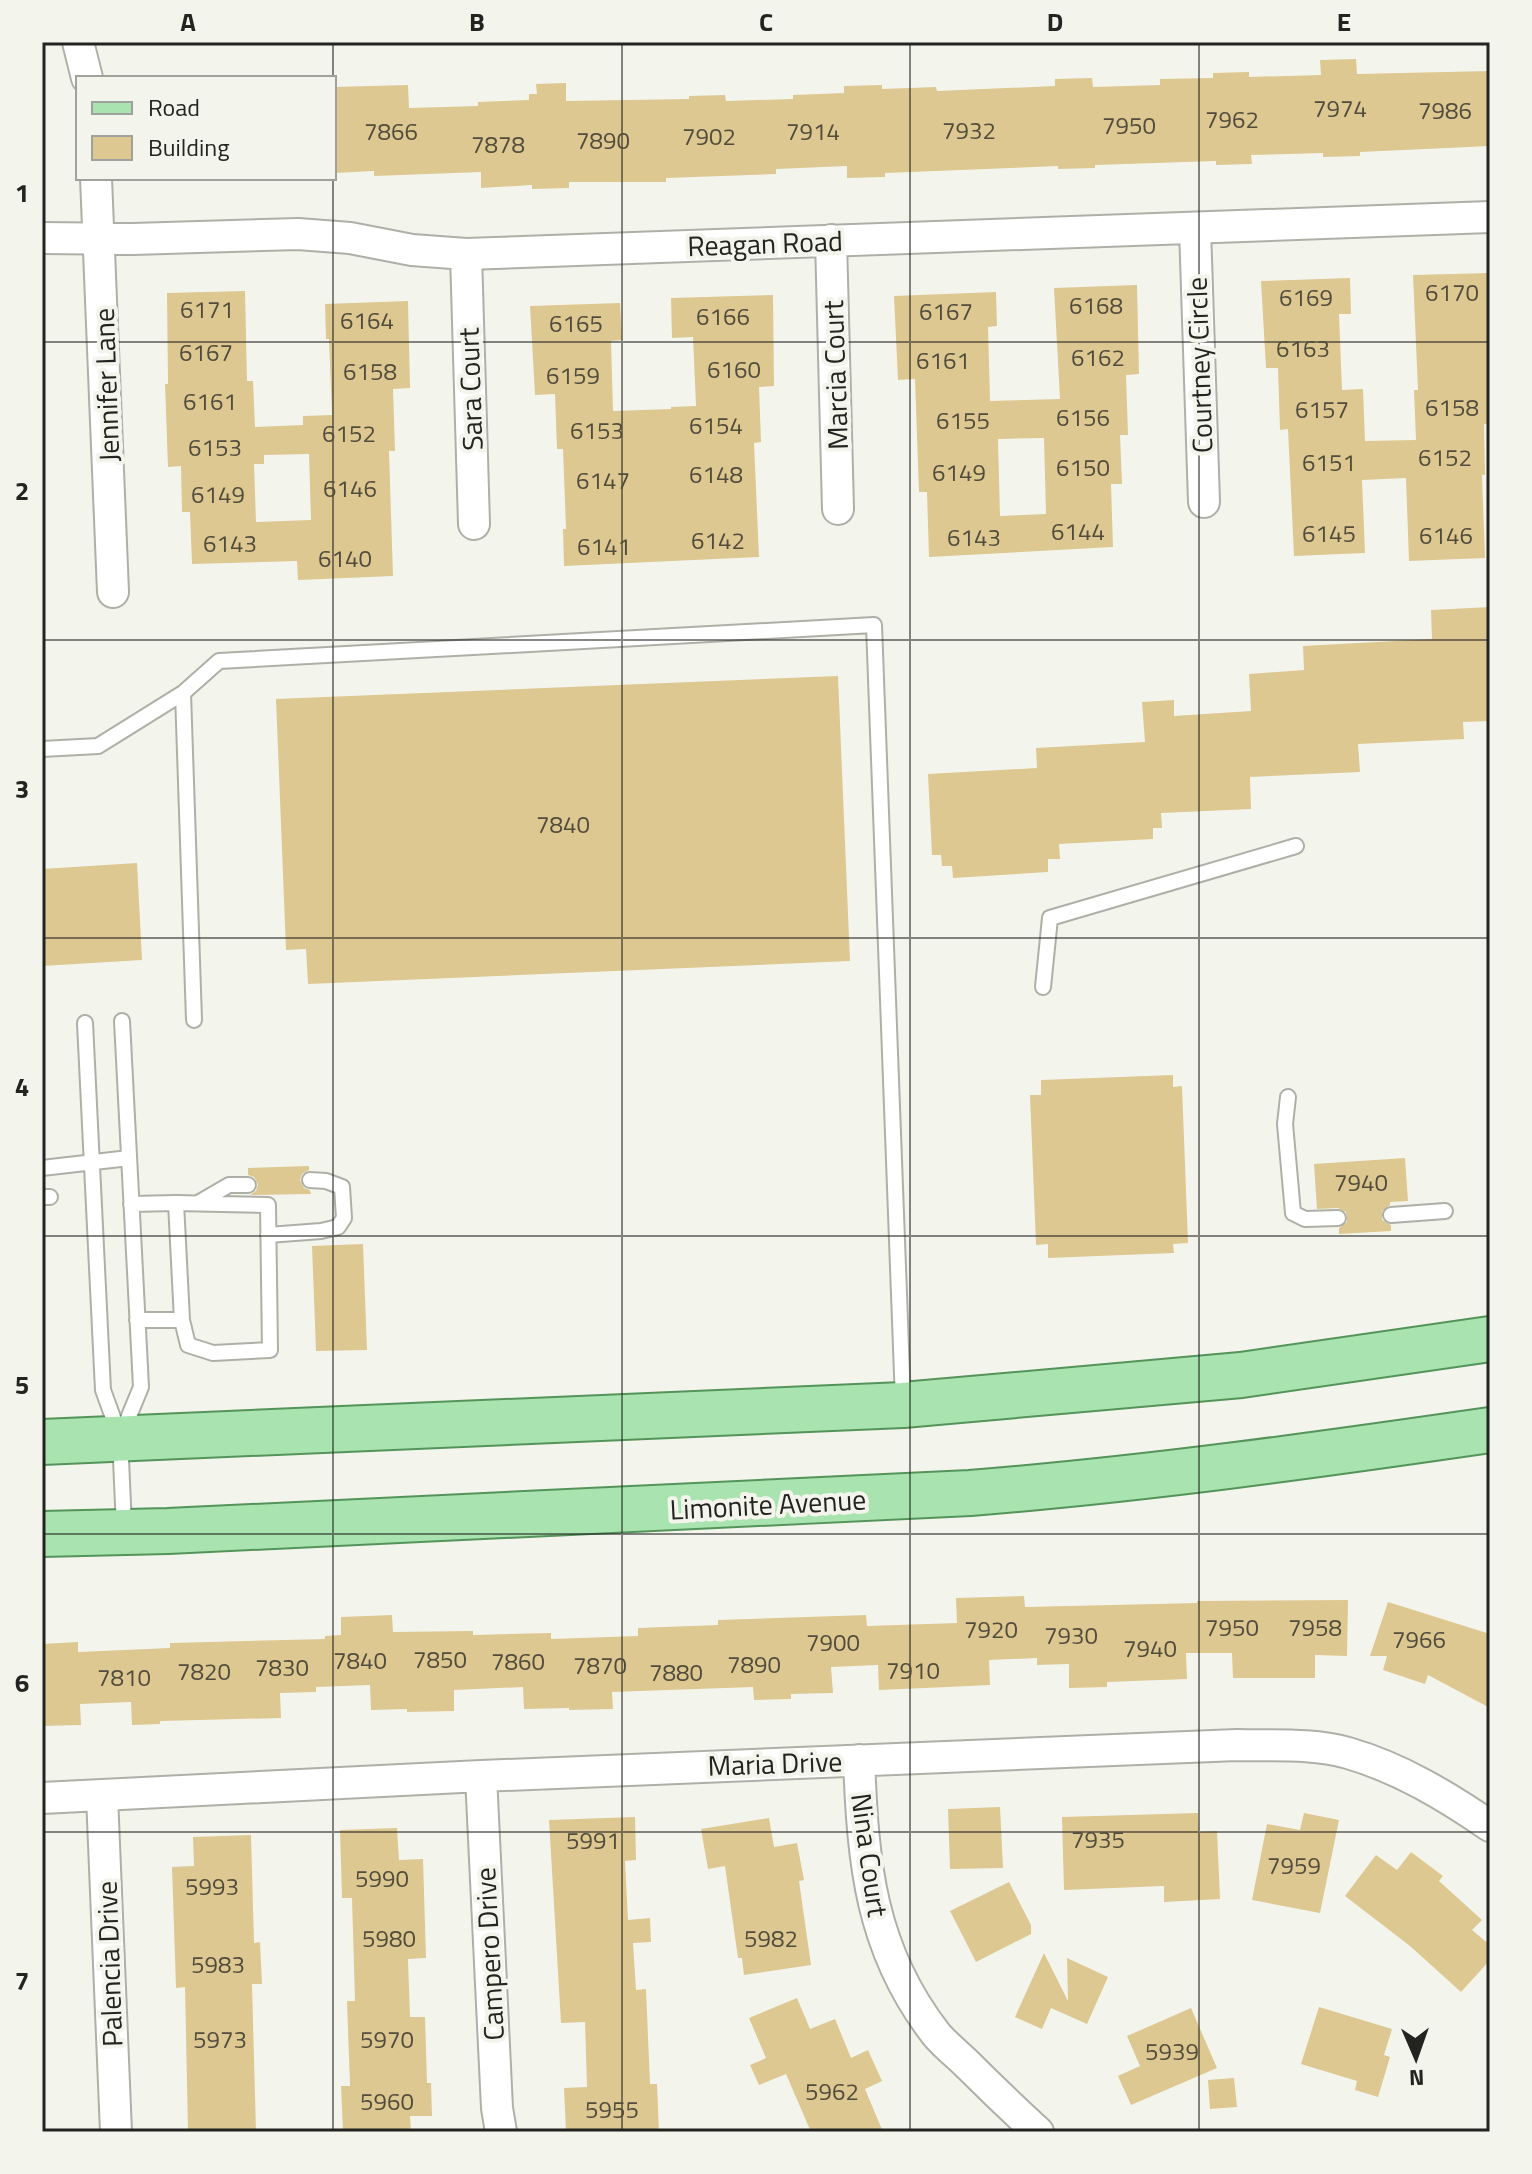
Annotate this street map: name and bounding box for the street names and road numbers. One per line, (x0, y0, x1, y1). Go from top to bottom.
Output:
street label: Reagan Road (687, 219, 843, 267)
street label: Courtney Circle (1174, 276, 1224, 454)
street label: Marcia Court (811, 299, 859, 451)
street label: Jennifer Lane (82, 307, 130, 463)
street label: Sara Court (446, 327, 494, 451)
street label: Limonite Avenue (669, 1477, 867, 1531)
street label: Maria Drive (707, 1739, 843, 1787)
street label: Nina Court (840, 1790, 900, 1920)
street label: Campero Drive (463, 1866, 515, 2042)
street label: Palencia Drive (85, 1880, 133, 2048)

